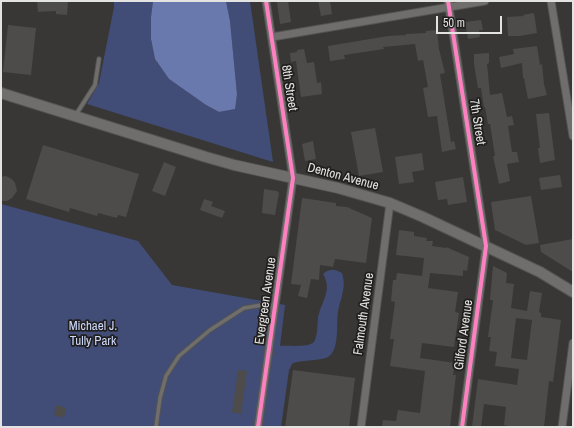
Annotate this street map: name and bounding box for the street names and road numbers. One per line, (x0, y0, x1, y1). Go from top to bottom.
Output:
street label: 8th Street (278, 64, 300, 112)
street label: 7th Street (466, 98, 488, 146)
street label: Denton Avenue (306, 160, 380, 194)
street label: Evergreen Avenue (252, 256, 280, 346)
street label: Falmouth Avenue (351, 272, 377, 356)
street label: Gilford Avenue (451, 299, 477, 371)

